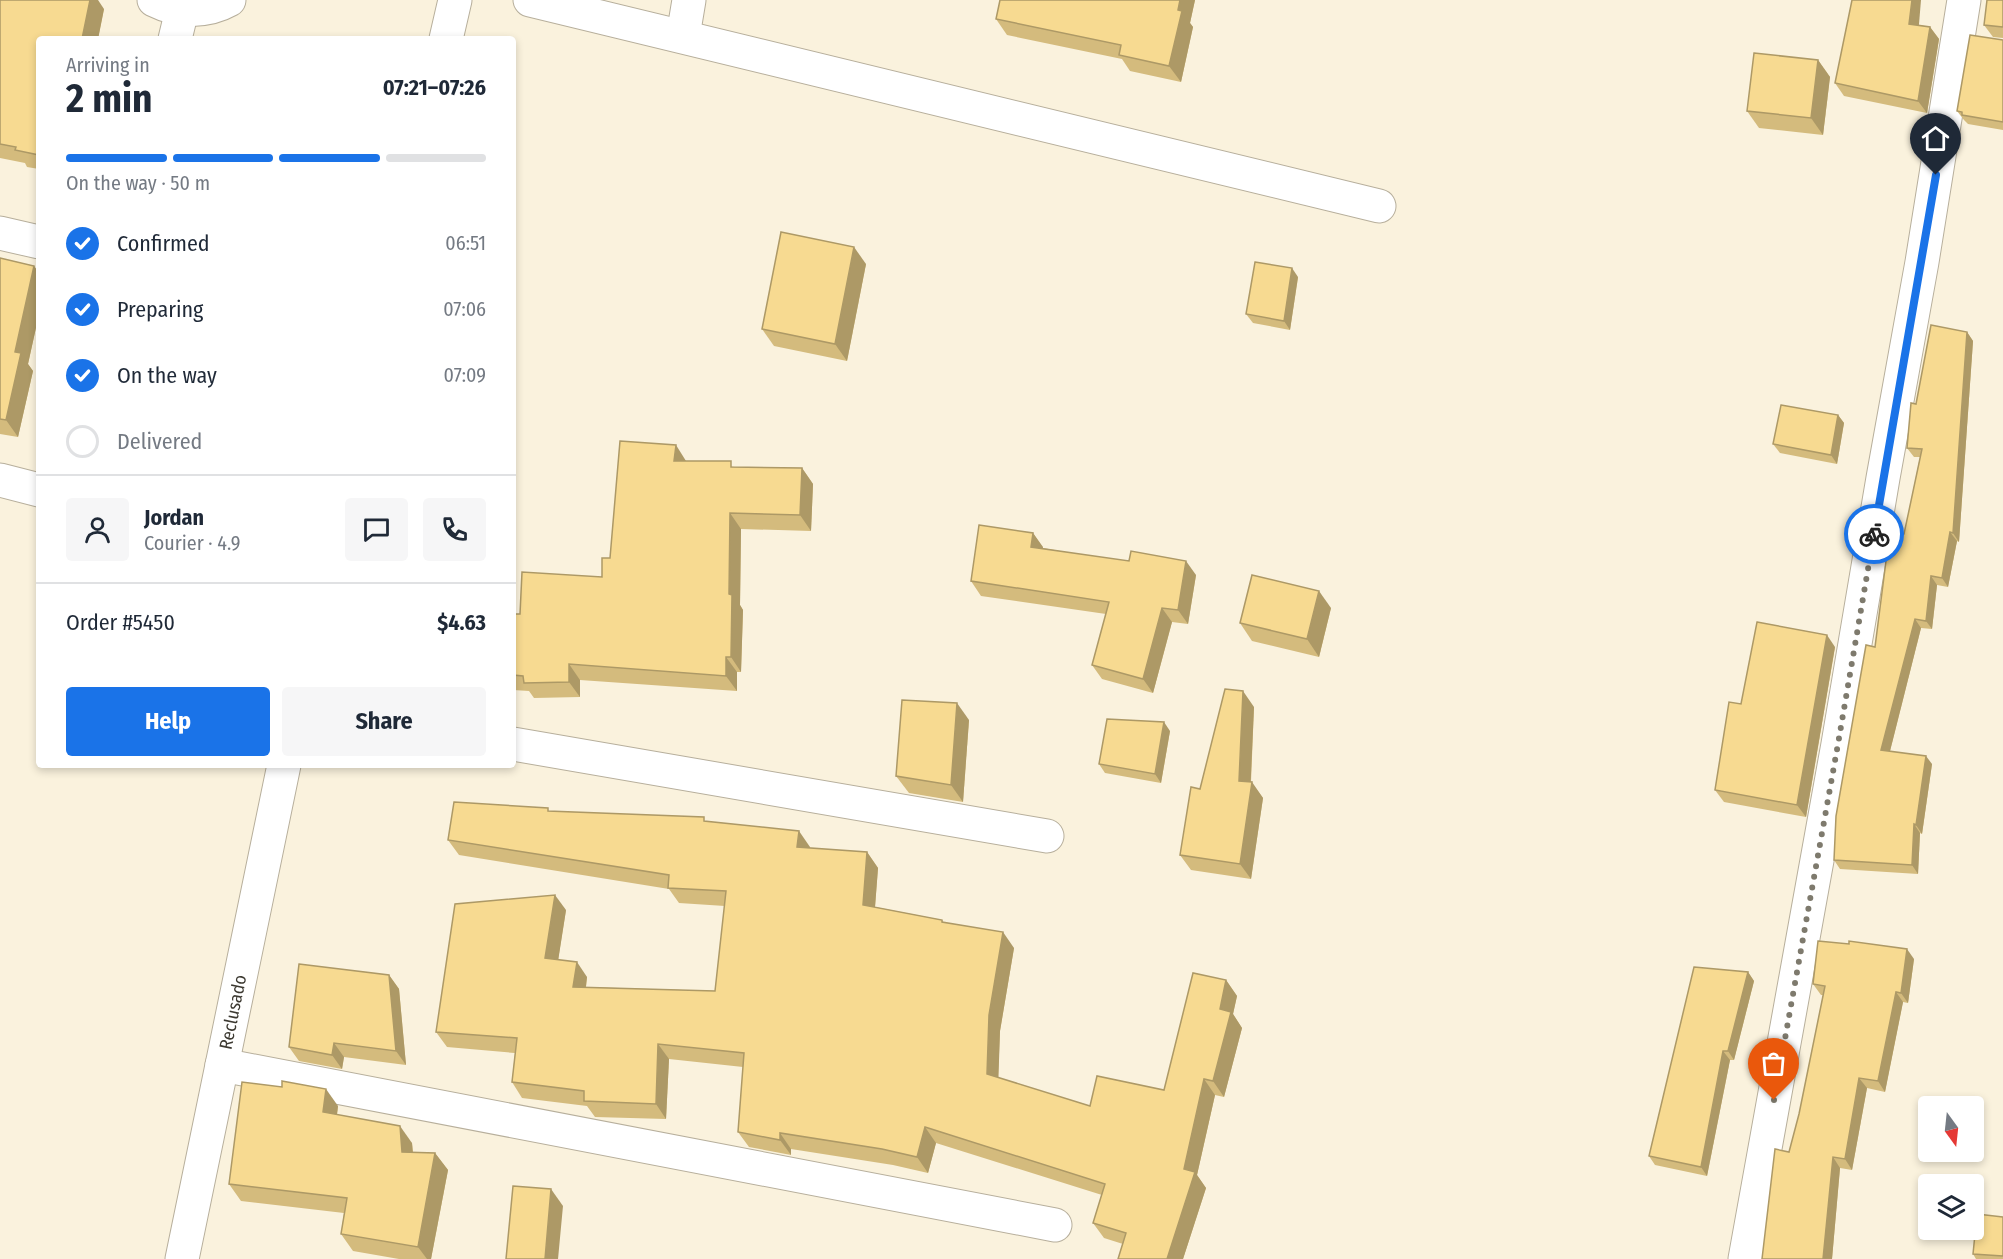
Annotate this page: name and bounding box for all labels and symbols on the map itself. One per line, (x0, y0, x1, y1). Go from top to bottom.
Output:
pin (1910, 113, 1961, 175)
courier (1844, 504, 1904, 564)
street label: Reclusado (215, 973, 251, 1052)
pin (1748, 1038, 1799, 1100)
north arrow (1918, 1096, 1984, 1162)

